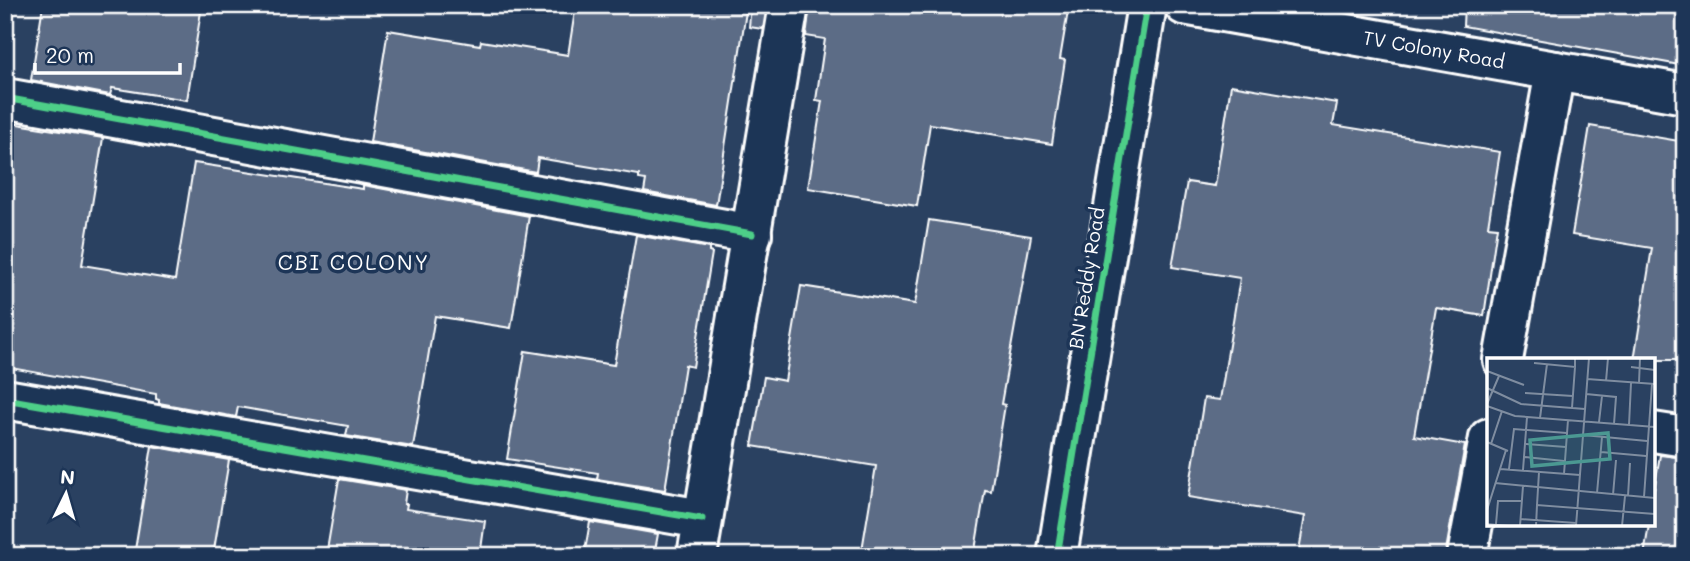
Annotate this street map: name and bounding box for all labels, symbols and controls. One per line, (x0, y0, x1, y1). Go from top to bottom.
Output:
street label: TV Colony Road (1361, 24, 1507, 74)
scale bar (35, 32, 180, 76)
text: 20 m (46, 41, 94, 68)
street label: BN Reddy Road (1062, 205, 1110, 351)
district label: CBI COLONY (278, 248, 430, 275)
inset map (1487, 358, 1655, 526)
north arrow (32, 460, 102, 530)
text: N (59, 463, 76, 490)

